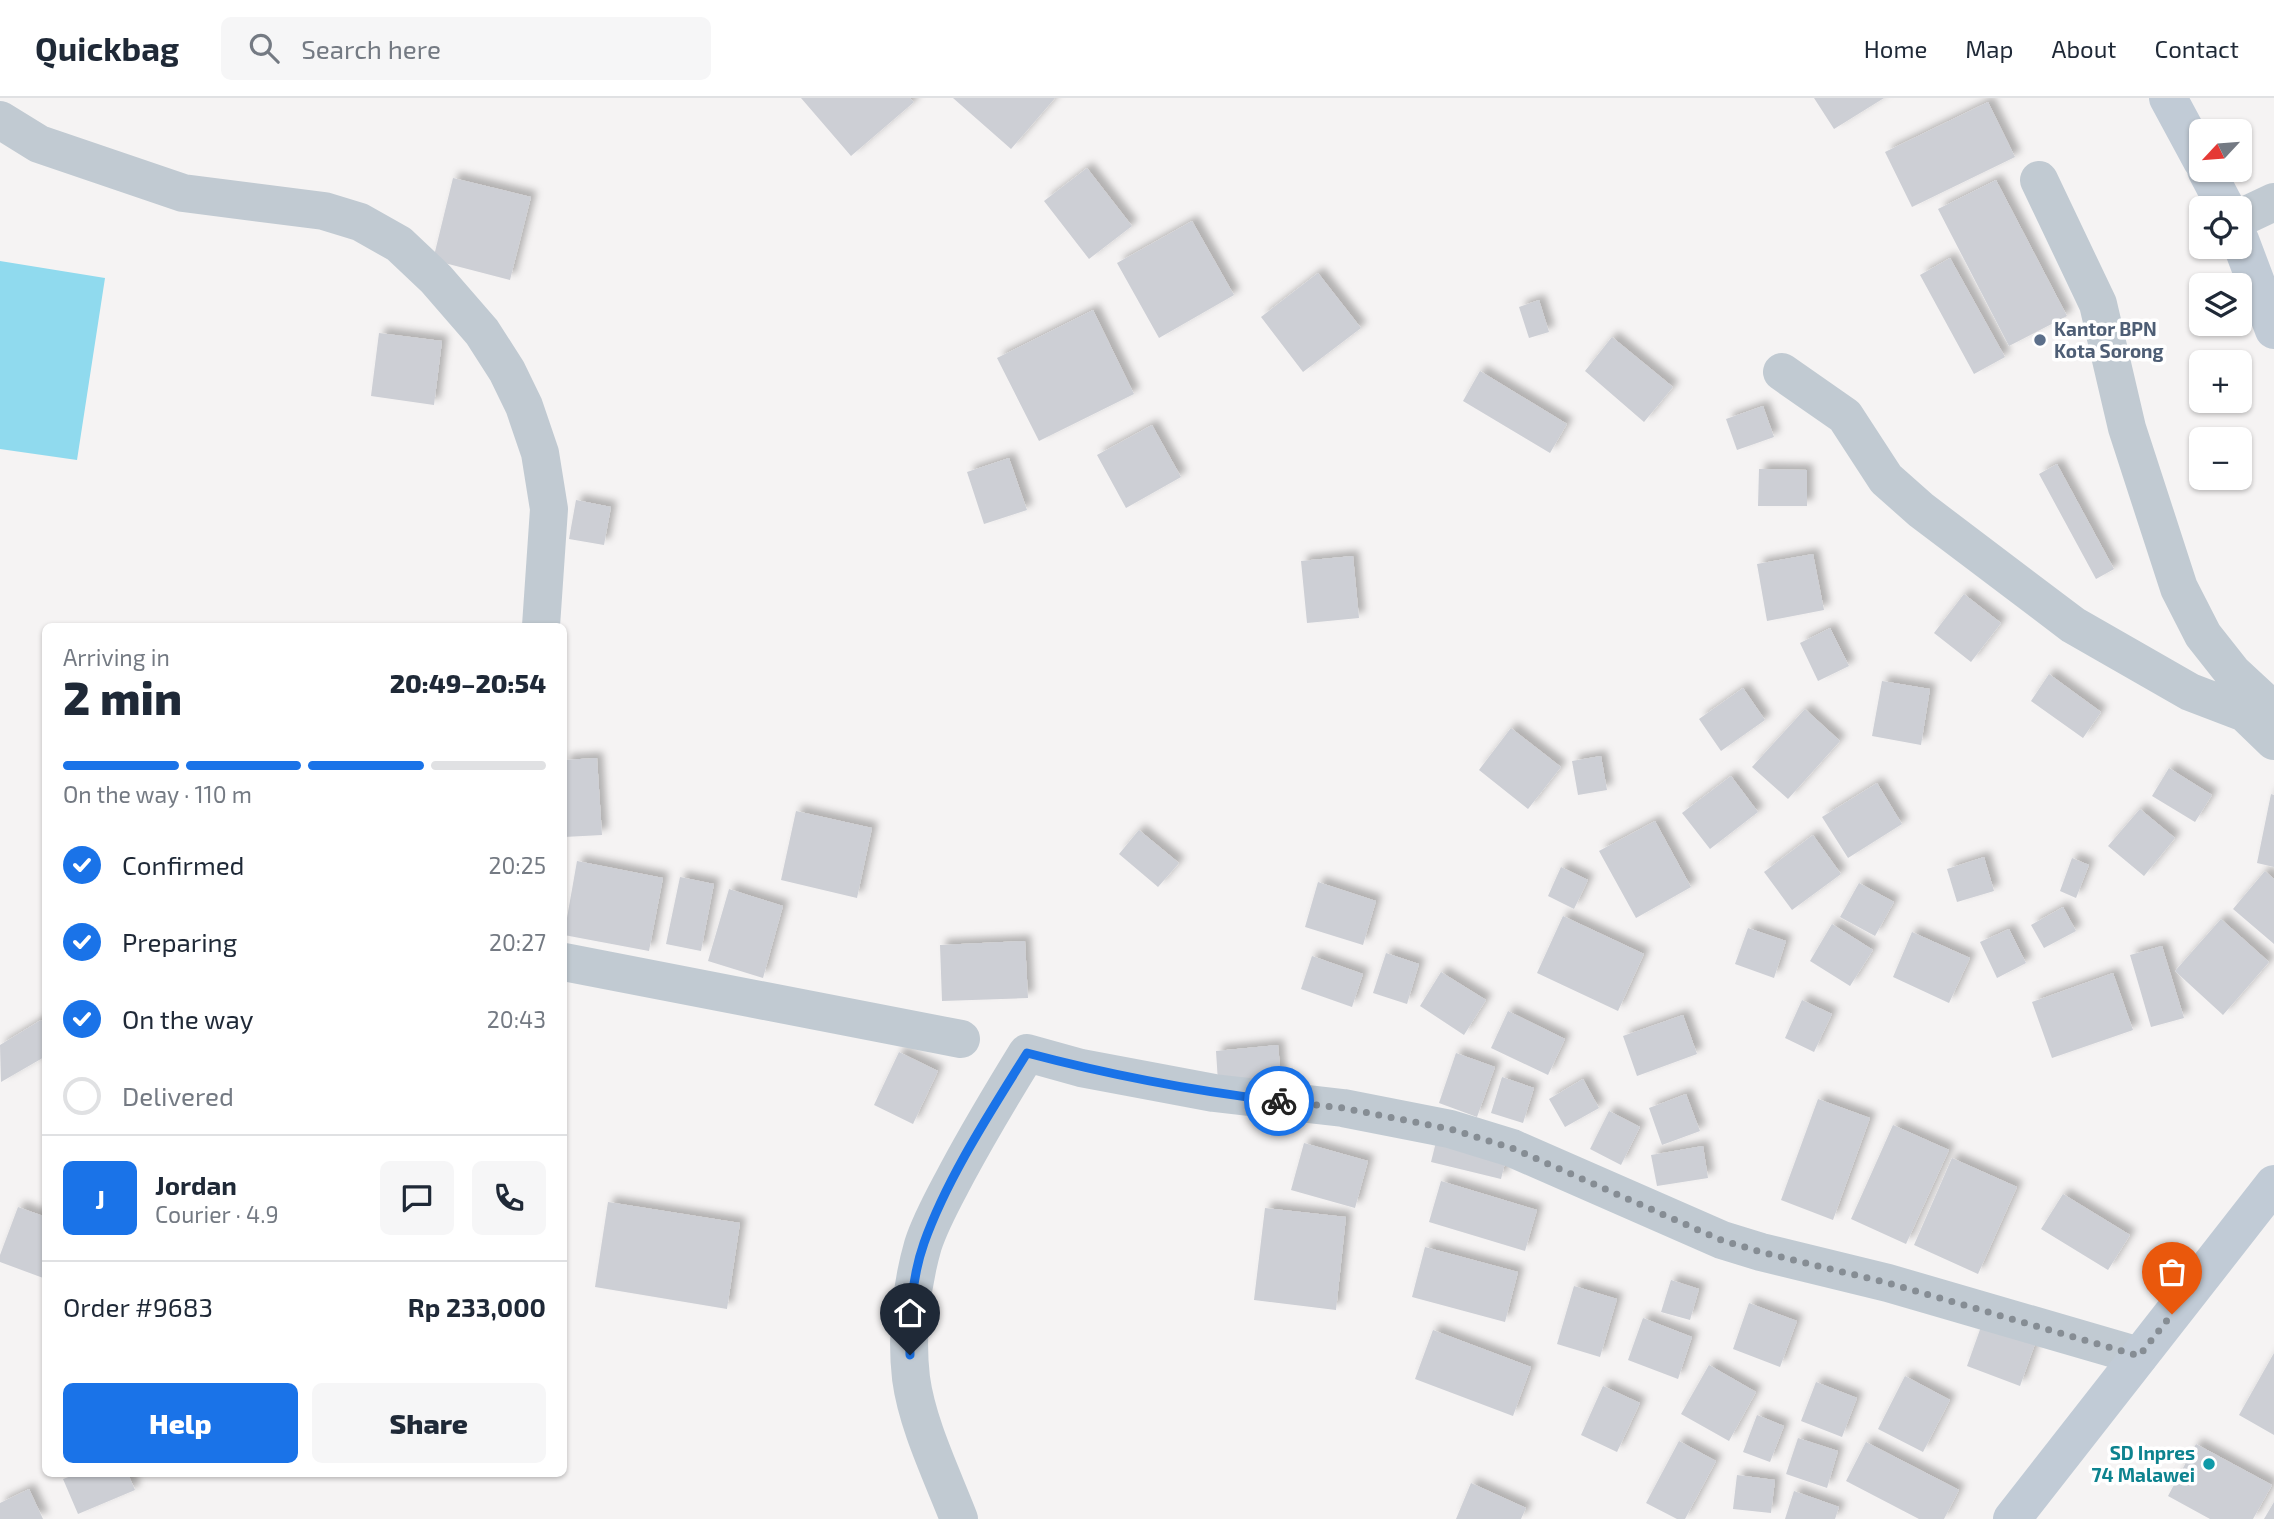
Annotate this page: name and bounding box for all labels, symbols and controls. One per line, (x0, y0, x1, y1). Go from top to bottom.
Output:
search box (221, 17, 711, 80)
text: Quickbag (35, 28, 179, 68)
icon: search (245, 29, 283, 67)
text: Search here (301, 33, 441, 64)
text: Home (1864, 34, 1927, 63)
text: Map (1965, 34, 2013, 63)
text: About (2051, 34, 2117, 63)
text: Contact (2155, 34, 2239, 63)
north arrow (2189, 119, 2252, 182)
map controls (2189, 119, 2252, 490)
button: locate (2189, 196, 2252, 259)
button: layers (2189, 273, 2252, 336)
place label: Kantor BPN Kota Sorong (2054, 317, 2164, 362)
marker: Kantor BPN Kota Sorong (2032, 332, 2048, 348)
button: + (2189, 350, 2252, 413)
button: − (2189, 427, 2252, 490)
text: Arriving in (63, 643, 170, 671)
text: 20:49–20:54 (390, 667, 546, 698)
text: 2 min (63, 669, 182, 724)
text: On the way · 110 m (63, 780, 252, 808)
icon: check (63, 846, 101, 884)
text: Confirmed (122, 849, 245, 880)
text: 20:25 (489, 851, 546, 879)
icon: check (63, 923, 101, 961)
text: Preparing (122, 926, 237, 957)
text: 20:27 (489, 928, 546, 956)
icon: check (63, 1000, 101, 1038)
text: On the way (122, 1003, 253, 1034)
text: 20:43 (487, 1005, 546, 1033)
courier (1244, 1066, 1314, 1136)
text: Delivered (122, 1080, 234, 1111)
icon: bike (1260, 1082, 1298, 1120)
button: chat (380, 1161, 454, 1235)
button: phone (472, 1161, 546, 1235)
text: Jordan (155, 1169, 237, 1200)
text: J (95, 1183, 105, 1214)
text: Courier · 4.9 (155, 1200, 279, 1228)
pin (2142, 1242, 2202, 1314)
icon: bag (2153, 1253, 2191, 1291)
pin (880, 1283, 940, 1355)
text: Order #9683 (63, 1291, 213, 1322)
text: Rp 233,000 (408, 1291, 546, 1322)
icon: home (891, 1294, 929, 1332)
button: Help (63, 1383, 298, 1463)
button: Share (312, 1383, 546, 1463)
place label: SD Inpres 74 Malawei (2091, 1441, 2195, 1486)
marker: SD Inpres 74 Malawei (2201, 1456, 2217, 1472)

